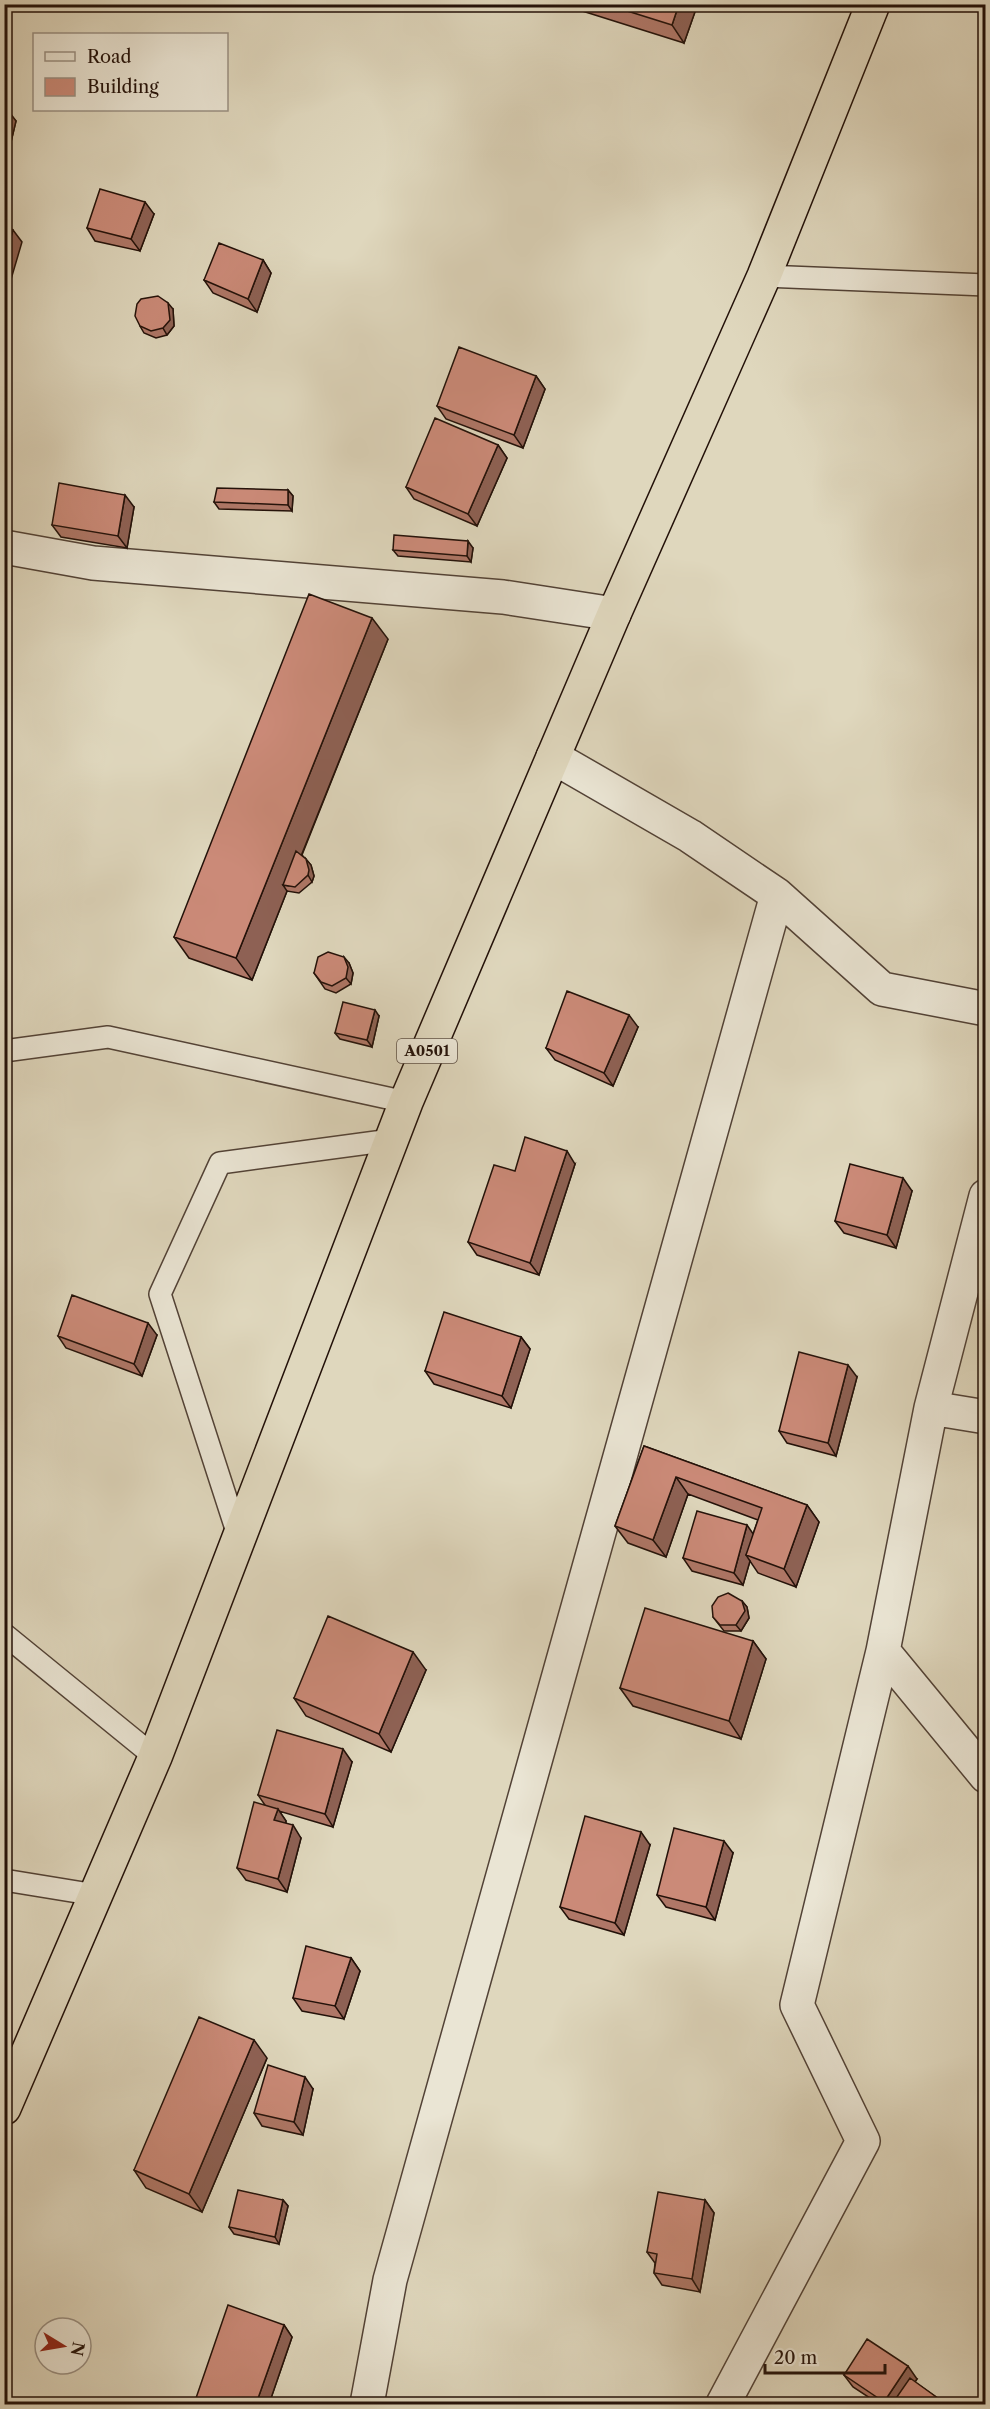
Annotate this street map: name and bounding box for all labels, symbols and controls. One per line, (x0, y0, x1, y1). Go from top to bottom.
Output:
legend (33, 33, 228, 111)
text: Road (87, 46, 132, 68)
text: Building (87, 76, 159, 98)
road number: A0501 (397, 1039, 457, 1063)
north arrow (33, 2316, 93, 2376)
scale bar (765, 2337, 885, 2375)
text: N (67, 2340, 89, 2358)
text: 20 m (774, 2347, 818, 2369)

